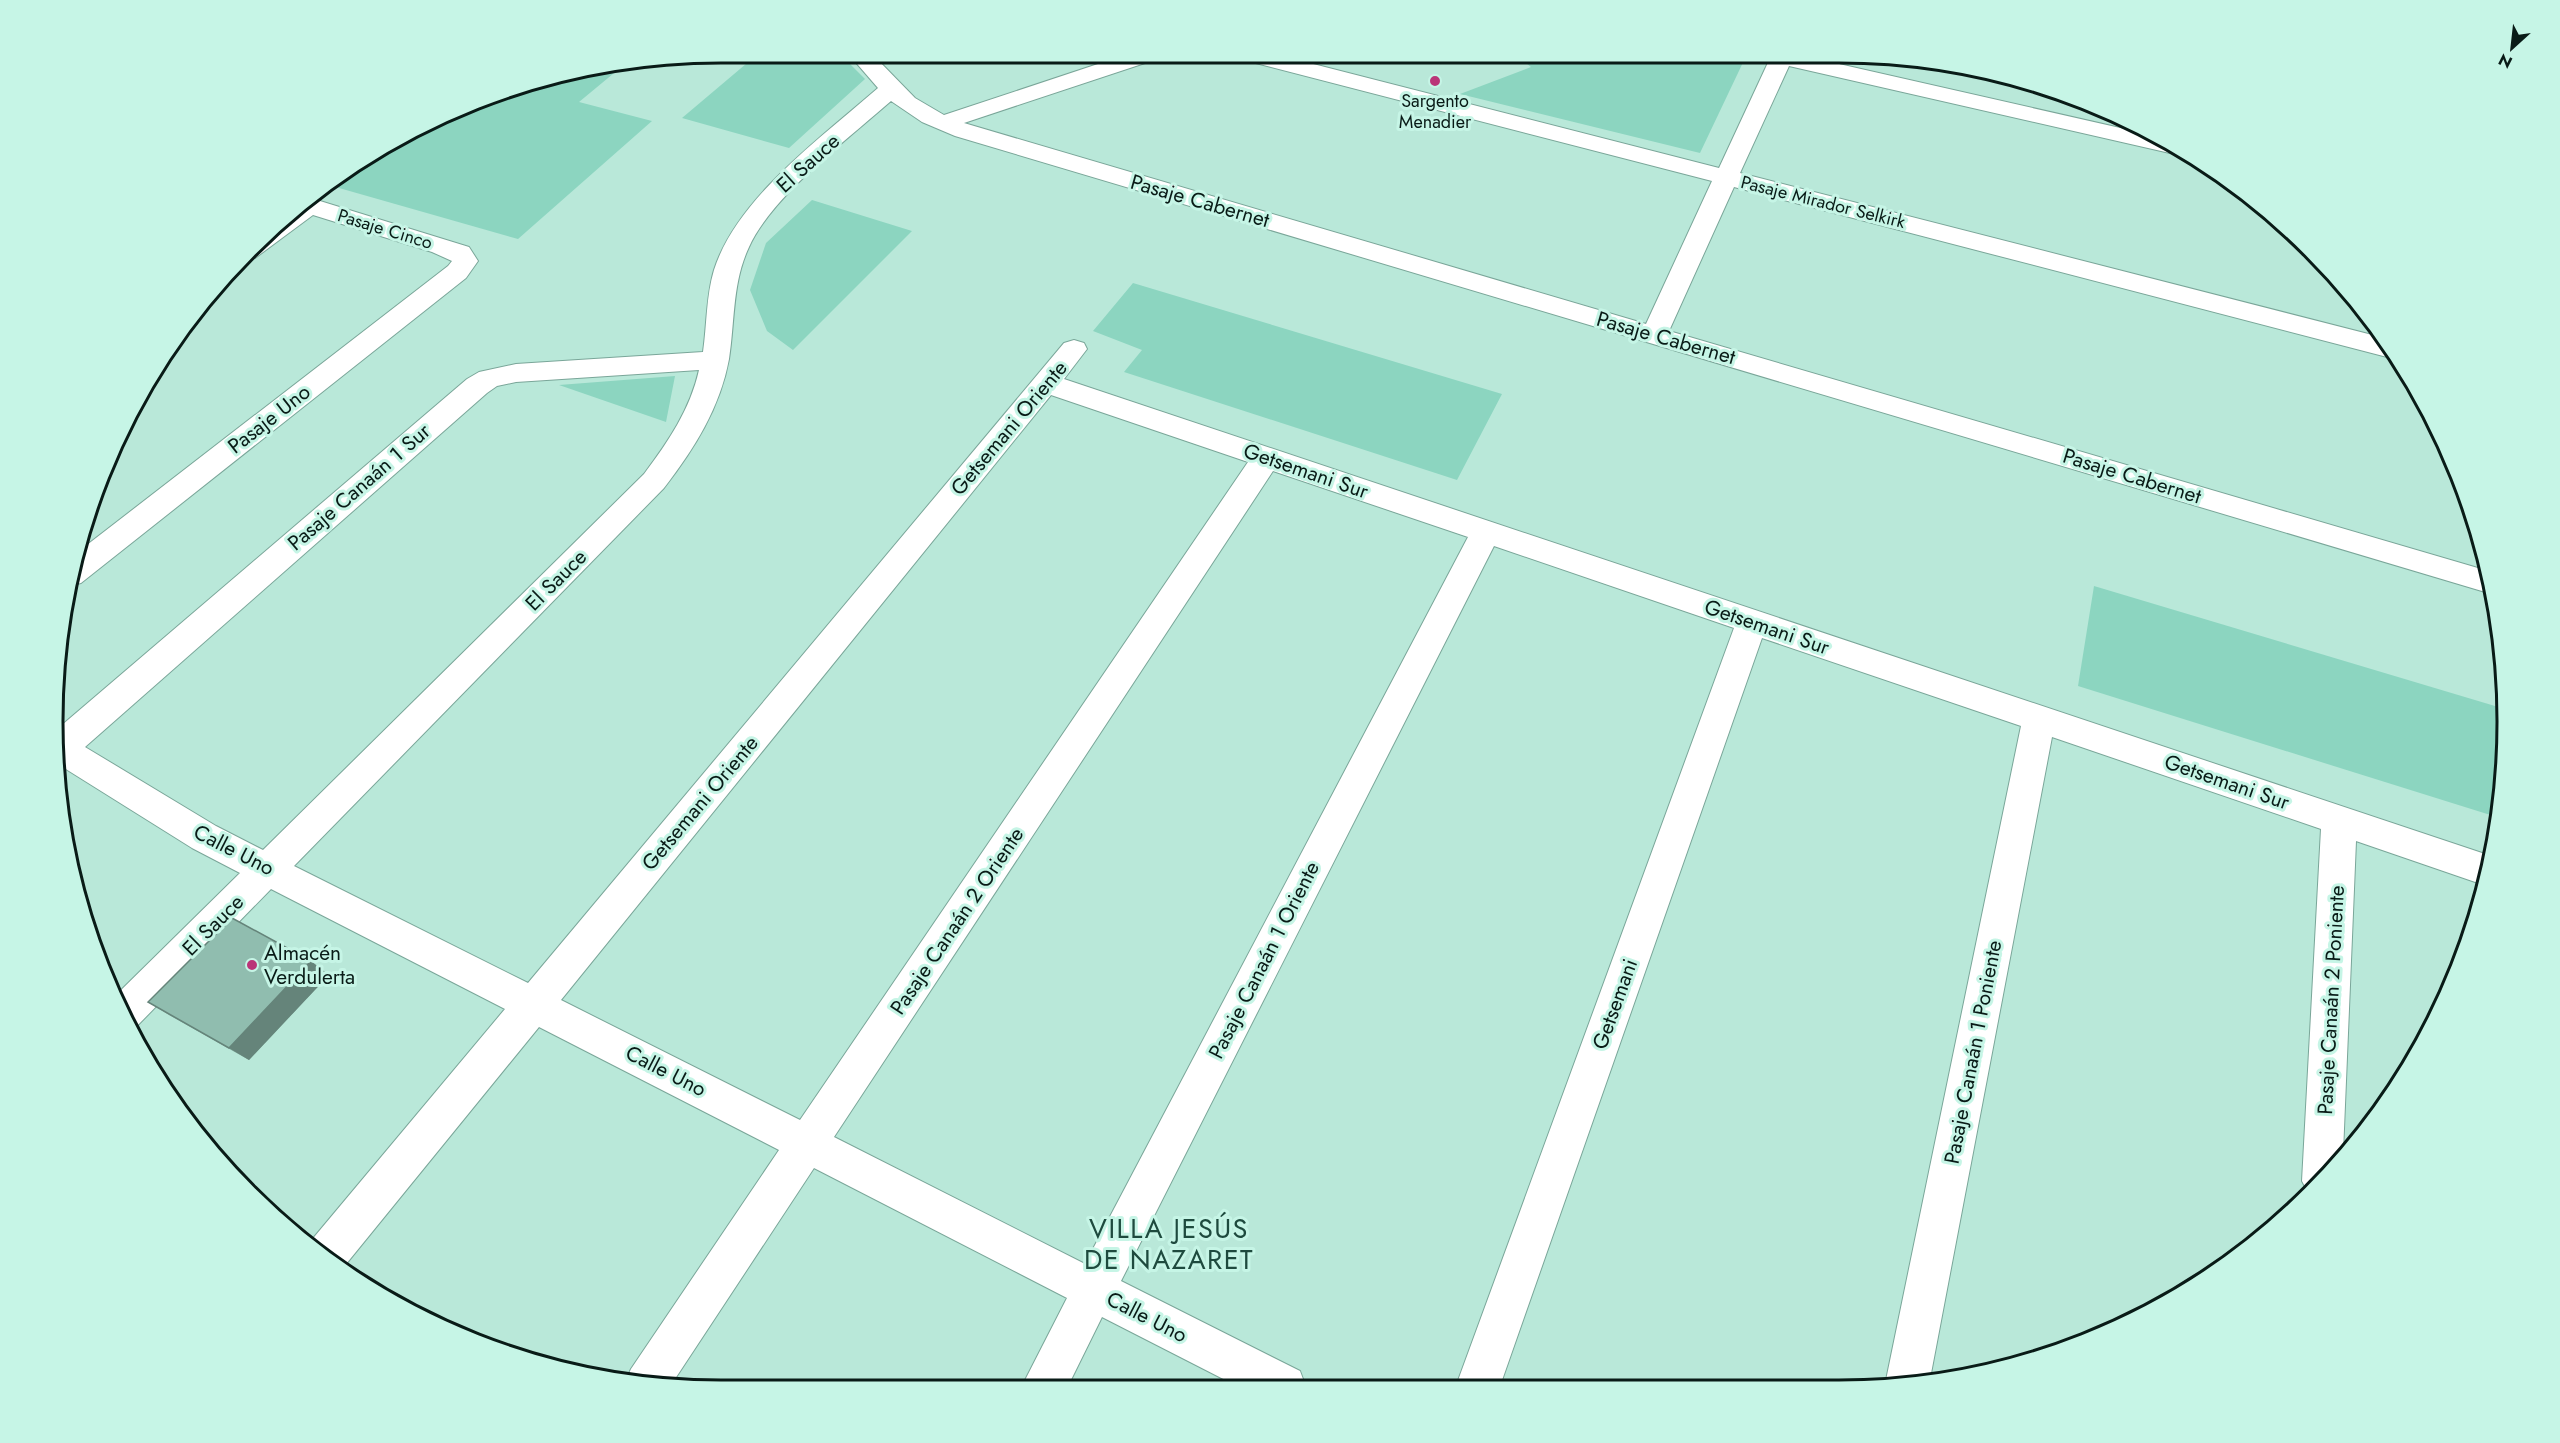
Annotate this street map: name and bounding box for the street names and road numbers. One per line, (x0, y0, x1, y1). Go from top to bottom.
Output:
street label: El Sauce (770, 126, 846, 200)
street label: Pasaje Cabernet (1127, 167, 1273, 235)
street label: Pasaje Mirador Selkirk (1738, 169, 1908, 235)
street label: Pasaje Cinco (334, 202, 436, 256)
street label: Pasaje Cabernet (1593, 304, 1739, 372)
street label: Getsemani Oriente (944, 354, 1074, 502)
street label: Pasaje Uno (221, 377, 317, 461)
street label: Pasaje Canaán 1 Sur (281, 416, 438, 558)
street label: Getsemani Sur (1239, 436, 1373, 507)
street label: Pasaje Cabernet (2059, 441, 2205, 511)
street label: El Sauce (518, 542, 594, 618)
street label: Getsemani Sur (1700, 592, 1834, 663)
street label: Getsemani Oriente (635, 729, 765, 877)
street label: Getsemani Sur (2160, 747, 2294, 818)
street label: Calle Uno (188, 817, 280, 883)
street label: Pasaje Canaán 2 Oriente (883, 821, 1031, 1021)
street label: Pasaje Canaán 1 Oriente (1201, 856, 1327, 1064)
street label: Pasaje Canaán 2 Poniente (2310, 884, 2352, 1116)
street label: El Sauce (175, 887, 251, 963)
street label: Pasaje Canaán 1 Poniente (1937, 937, 2009, 1166)
street label: Getsemani (1585, 955, 1645, 1053)
street label: Calle Uno (620, 1038, 712, 1104)
street label: Calle Uno (1101, 1284, 1193, 1350)

